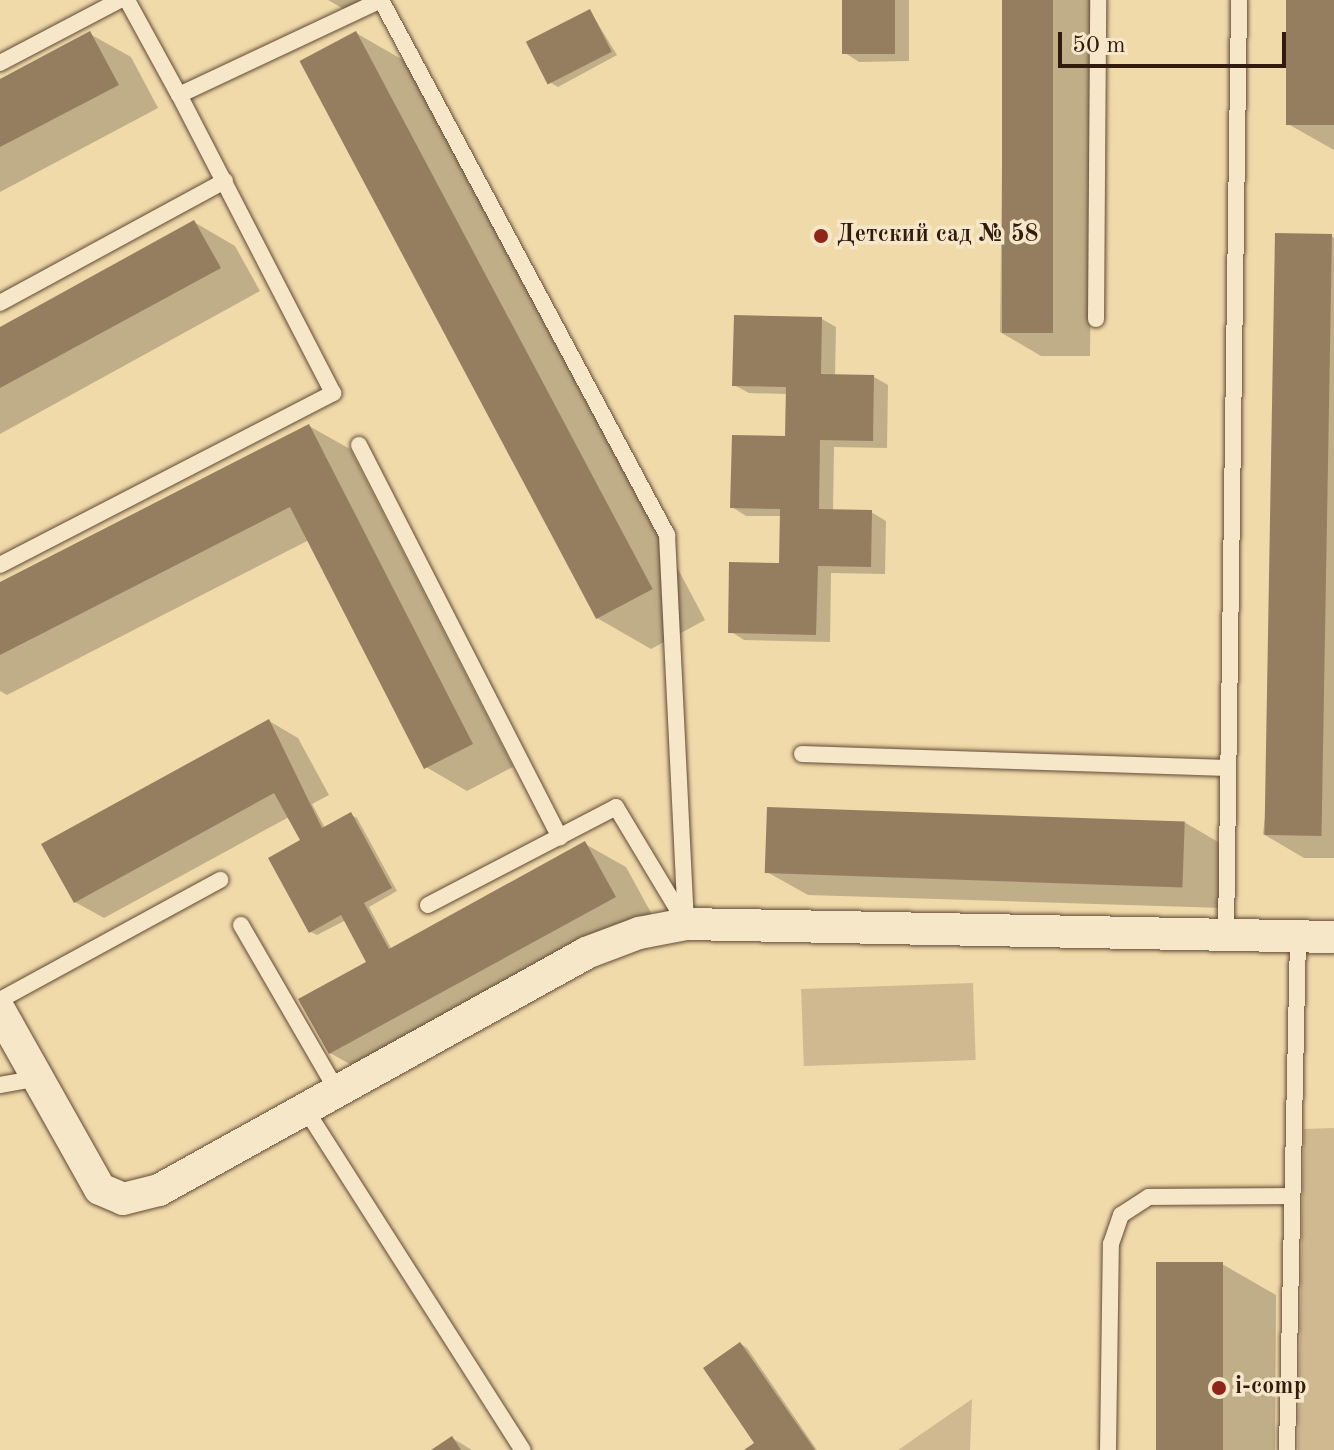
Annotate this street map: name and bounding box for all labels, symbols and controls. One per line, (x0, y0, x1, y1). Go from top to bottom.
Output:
scale bar (1062, 16, 1290, 66)
text: 50 m (1072, 34, 1126, 58)
place label: Детский сад № 58 (837, 222, 1039, 250)
marker: Детский сад № 58 (812, 227, 830, 245)
place label: i-comp (1235, 1374, 1307, 1402)
marker: i-comp (1210, 1379, 1228, 1397)

